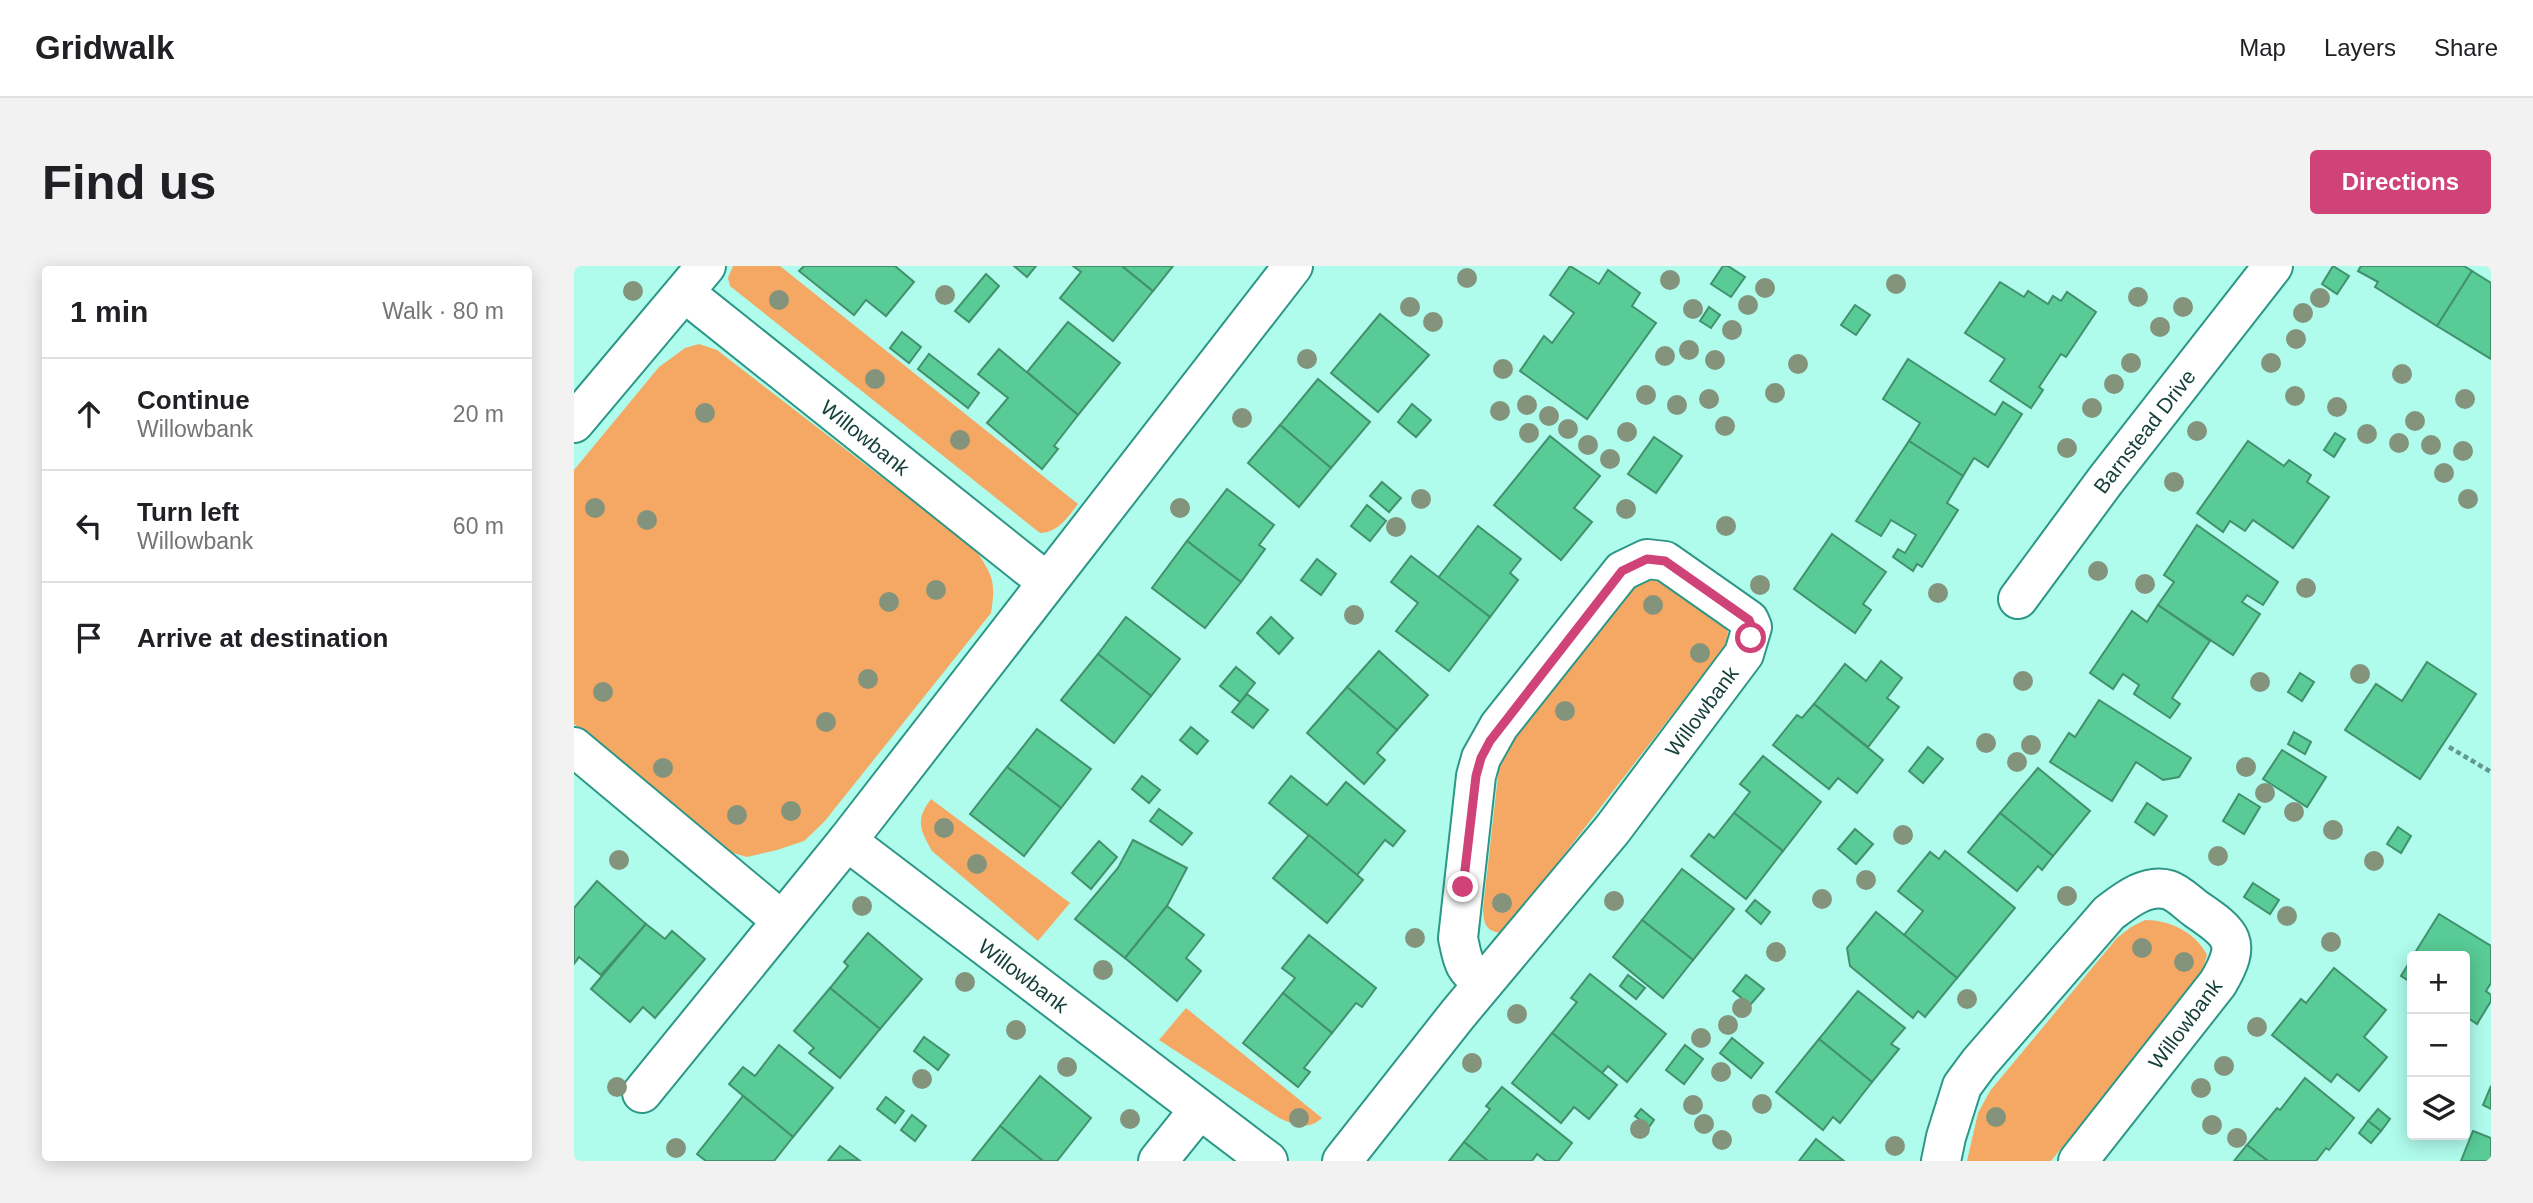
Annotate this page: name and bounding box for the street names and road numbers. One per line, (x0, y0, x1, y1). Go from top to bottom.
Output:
street label: Barnstead Drive (2089, 365, 2199, 497)
street label: Willowbank (817, 395, 915, 480)
street label: Willowbank (1660, 661, 1743, 760)
street label: Willowbank (974, 934, 1073, 1017)
street label: Willowbank (2144, 974, 2226, 1073)

